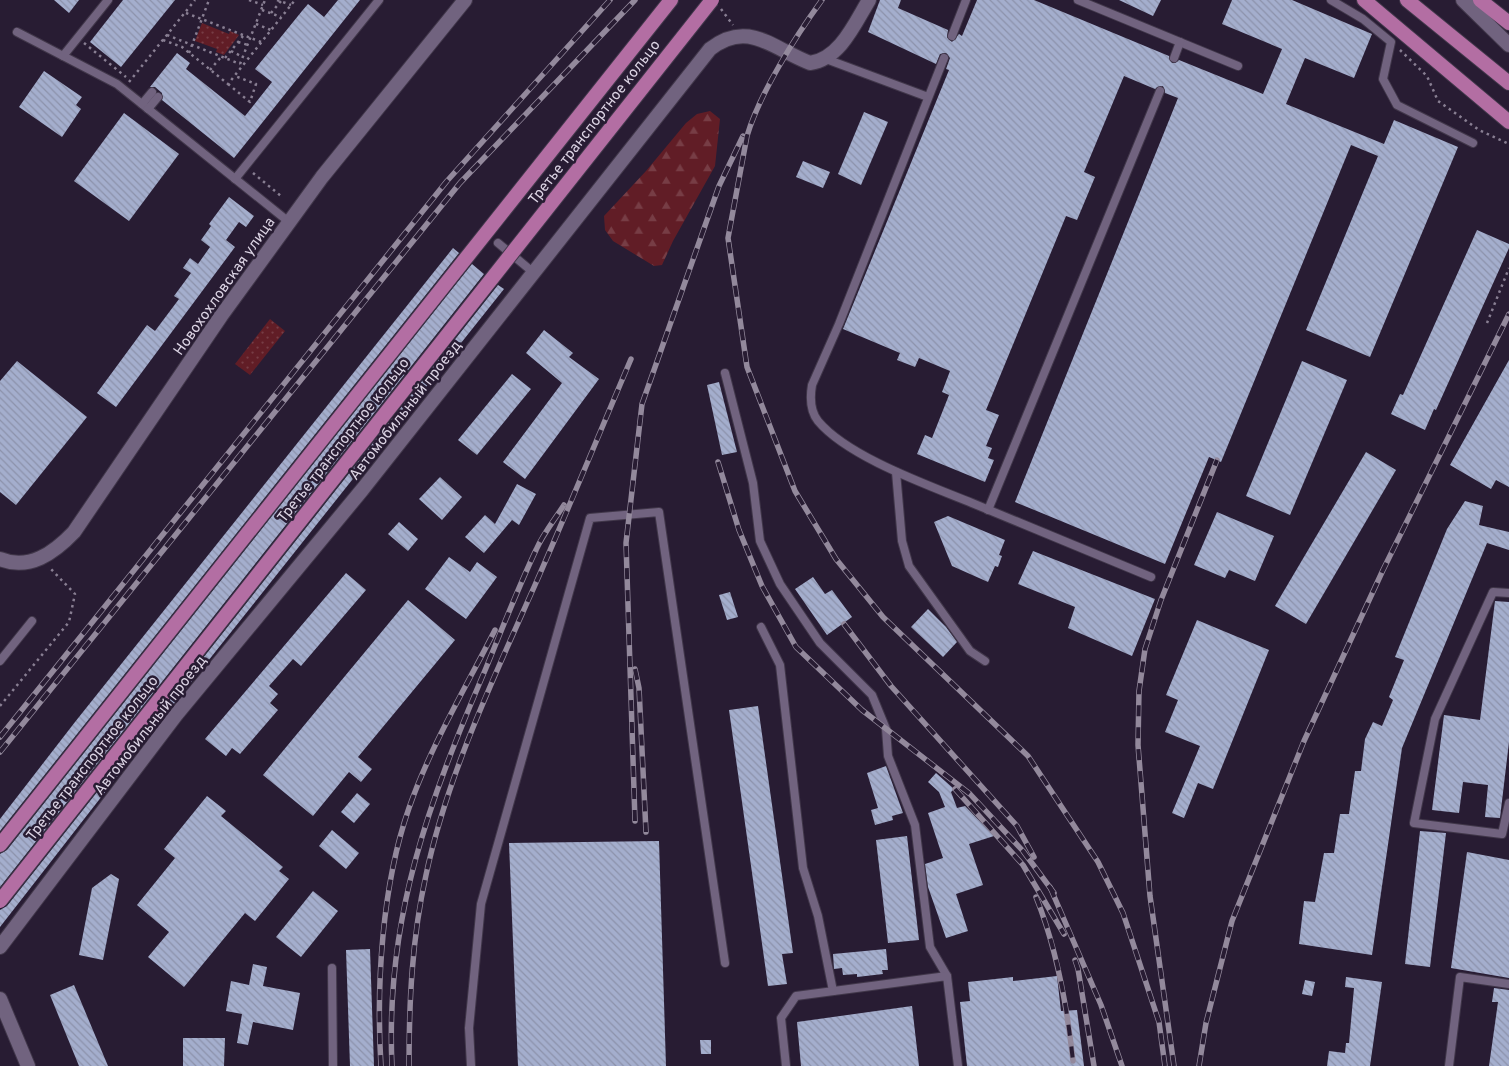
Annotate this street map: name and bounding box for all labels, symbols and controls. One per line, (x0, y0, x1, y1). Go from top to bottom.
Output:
street label: Третье транспортное кольцо (525, 37, 665, 209)
street label: Новохохловская улица (170, 214, 280, 360)
street label: Автомобильный проезд (346, 337, 467, 485)
street label: Третье транспортное кольцо (274, 355, 414, 527)
street label: Автомобильный проезд (91, 652, 212, 800)
street label: Третье транспортное кольцо (23, 673, 163, 845)

